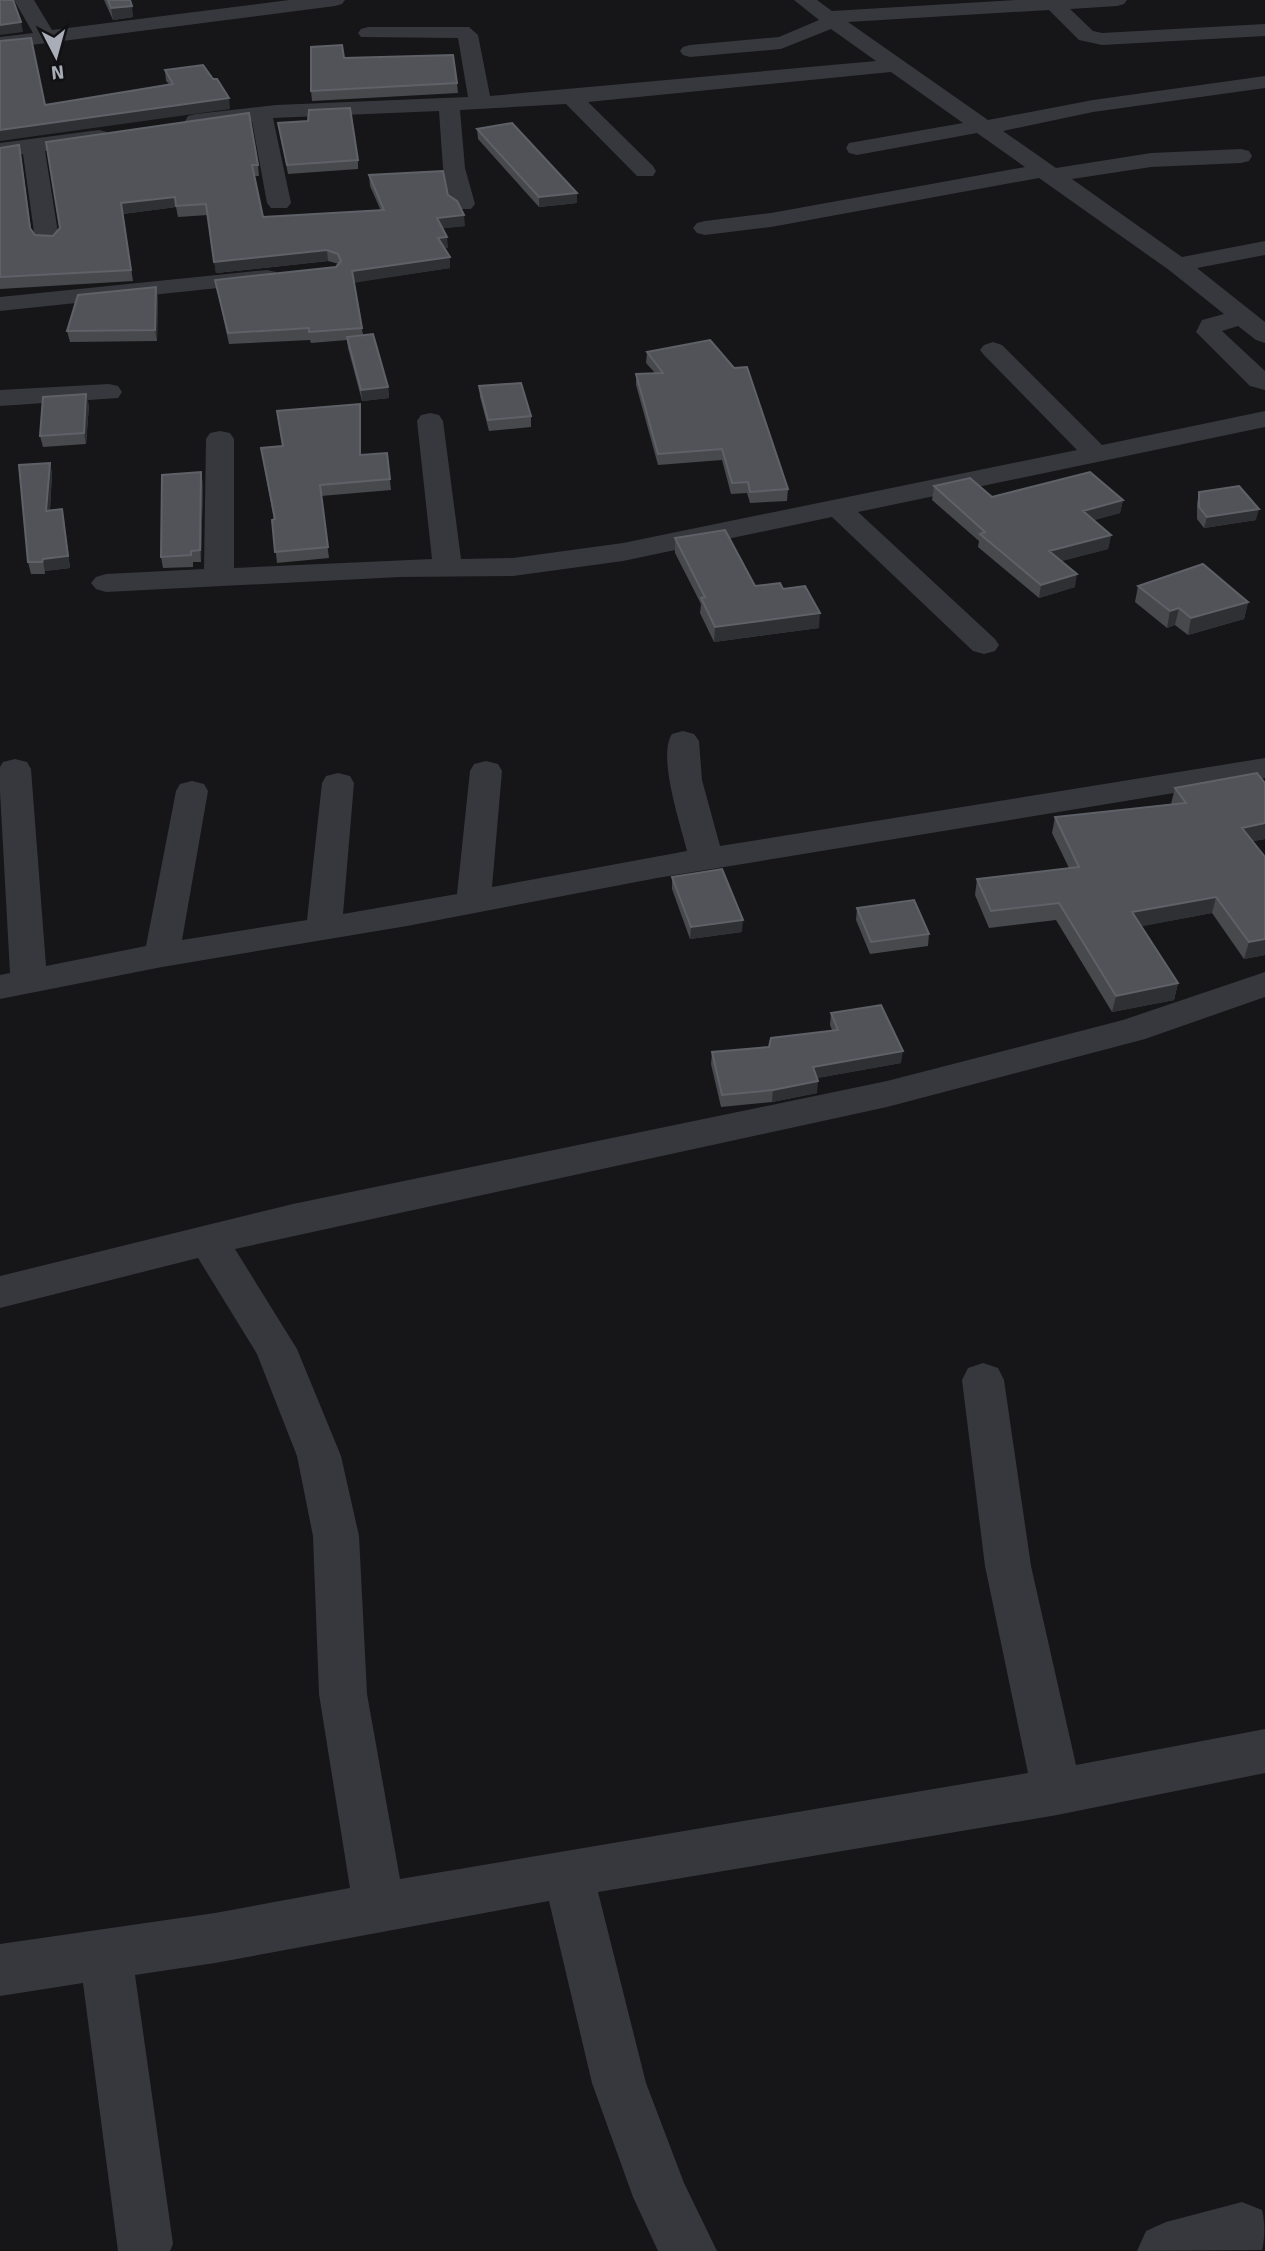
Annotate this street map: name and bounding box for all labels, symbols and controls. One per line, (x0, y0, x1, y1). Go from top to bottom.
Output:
north arrow (21, 21, 91, 91)
text: N (50, 59, 65, 85)

